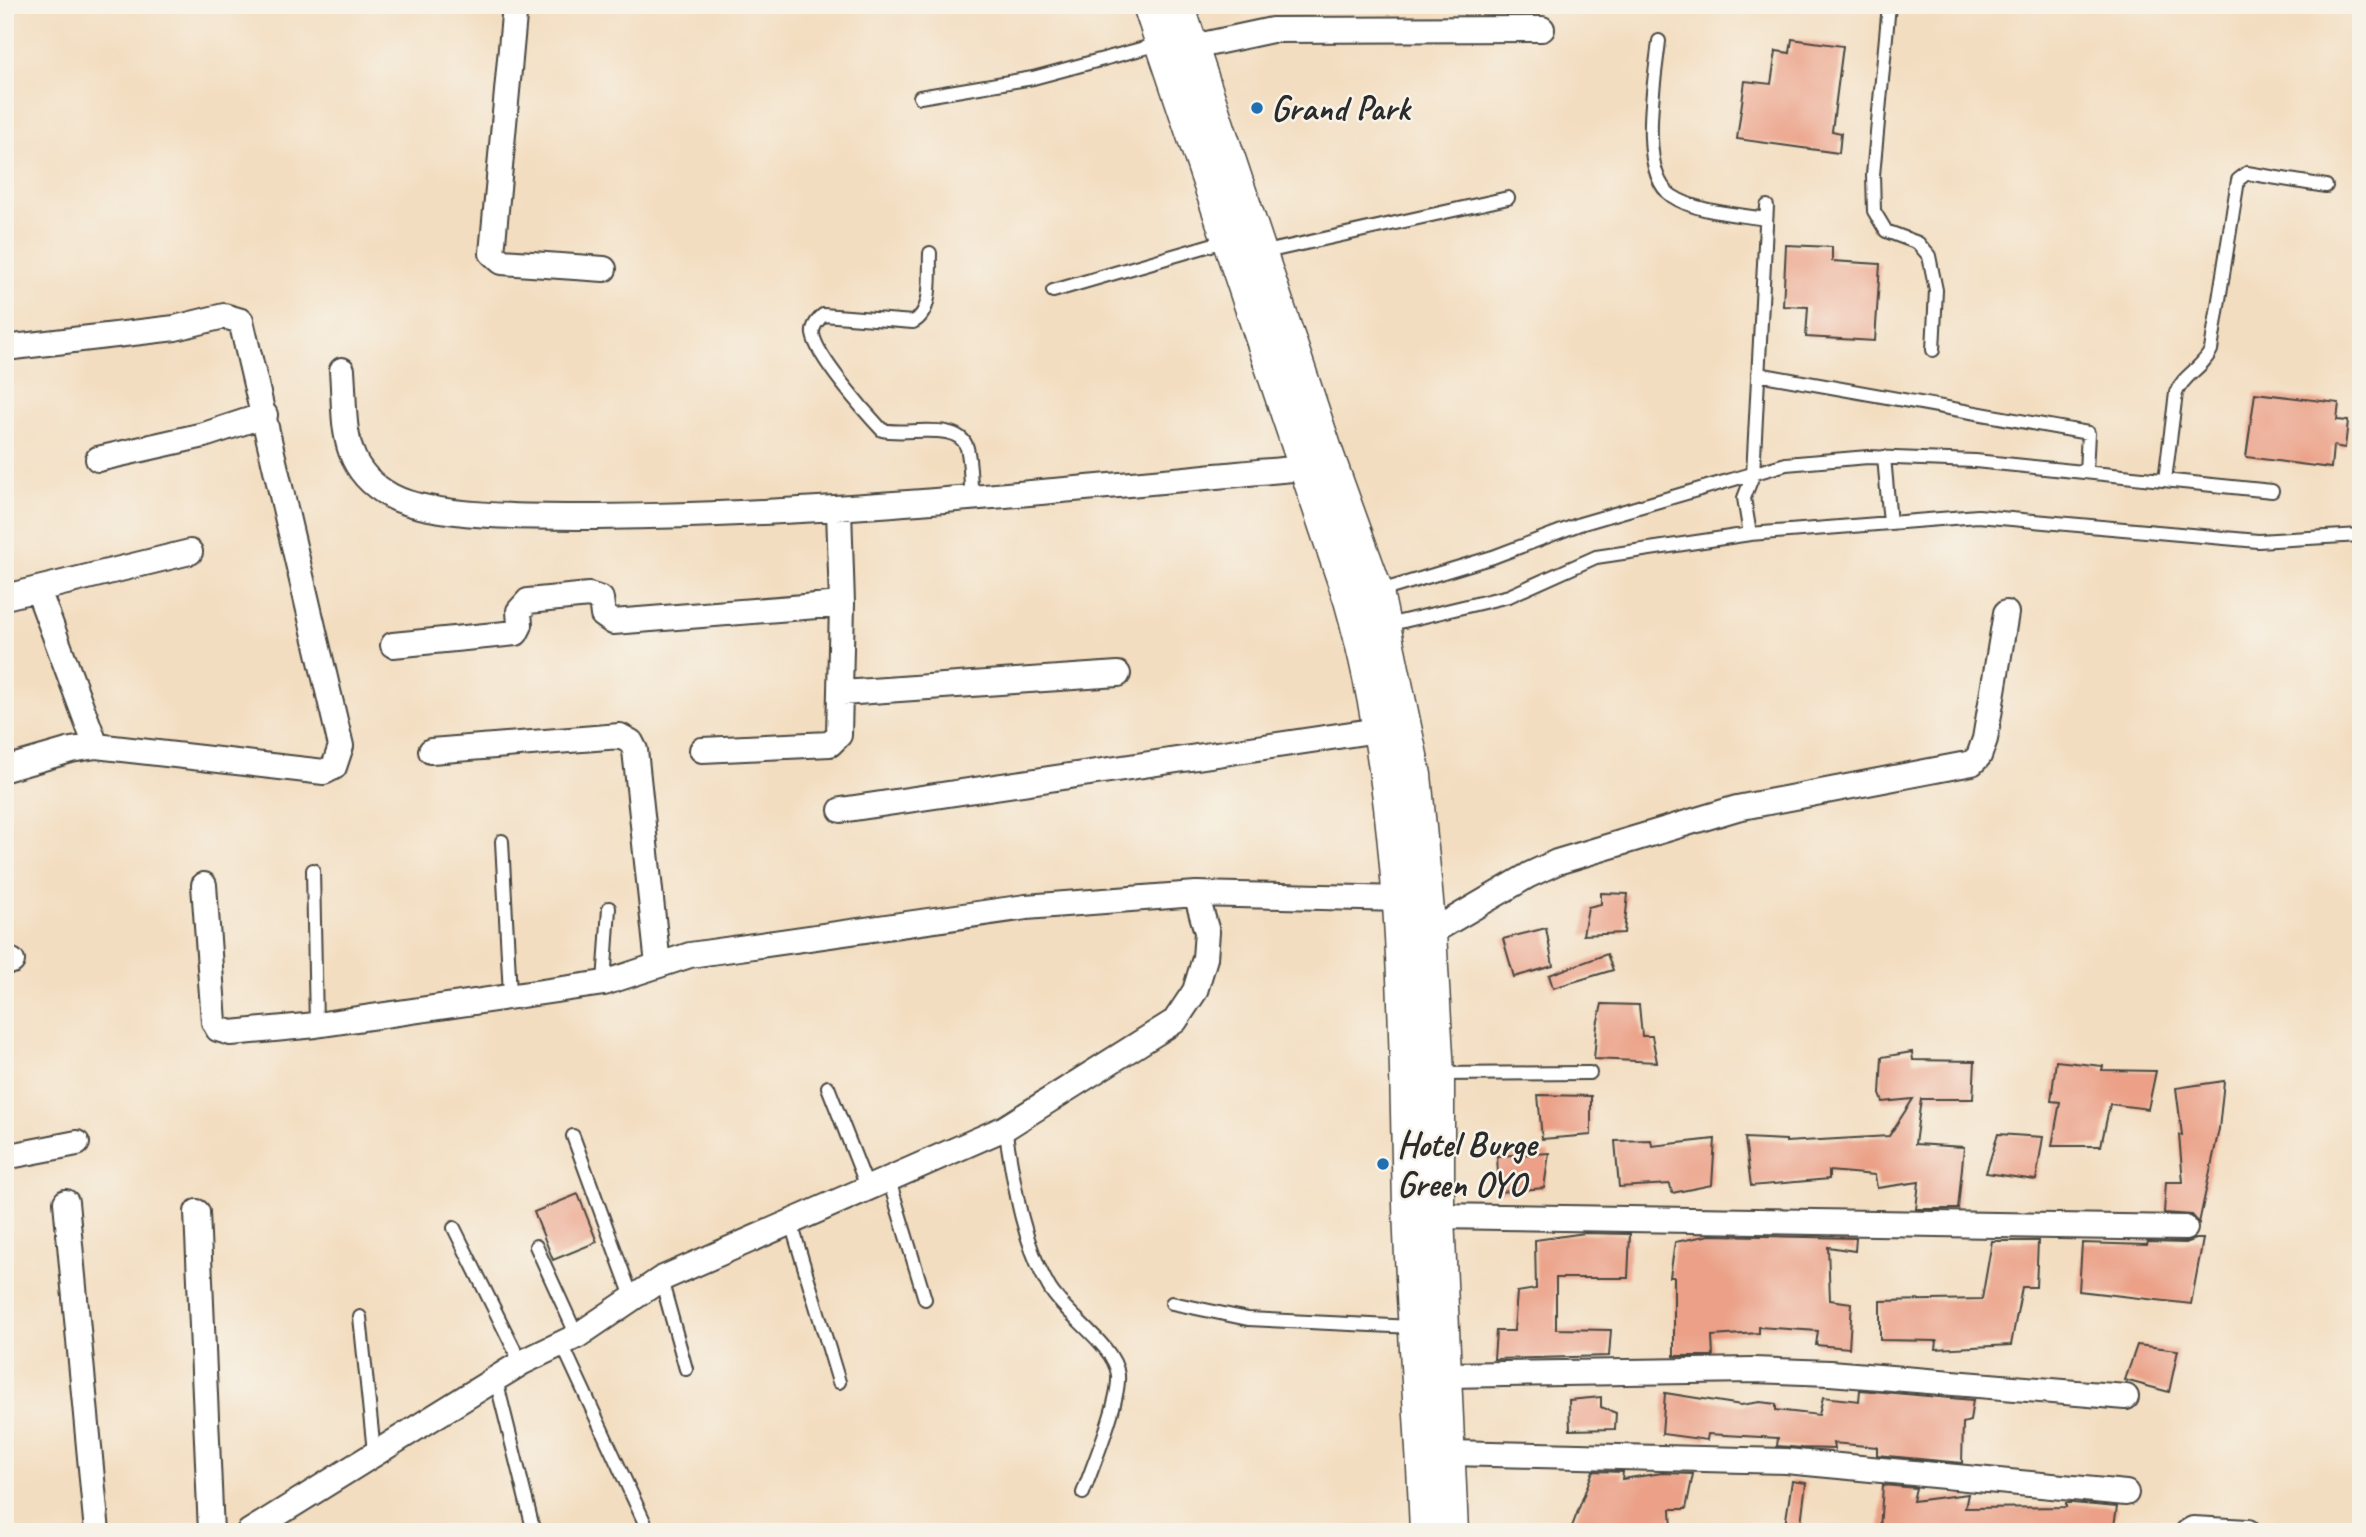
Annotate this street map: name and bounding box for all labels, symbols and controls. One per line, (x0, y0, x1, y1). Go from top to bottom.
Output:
place label: Grand Park (1271, 86, 1412, 131)
marker: Grand Park (1249, 100, 1265, 116)
place label: Hotel Burge Green OYO (1397, 1122, 1539, 1207)
marker: Hotel Burge Green OYO (1375, 1156, 1391, 1172)

